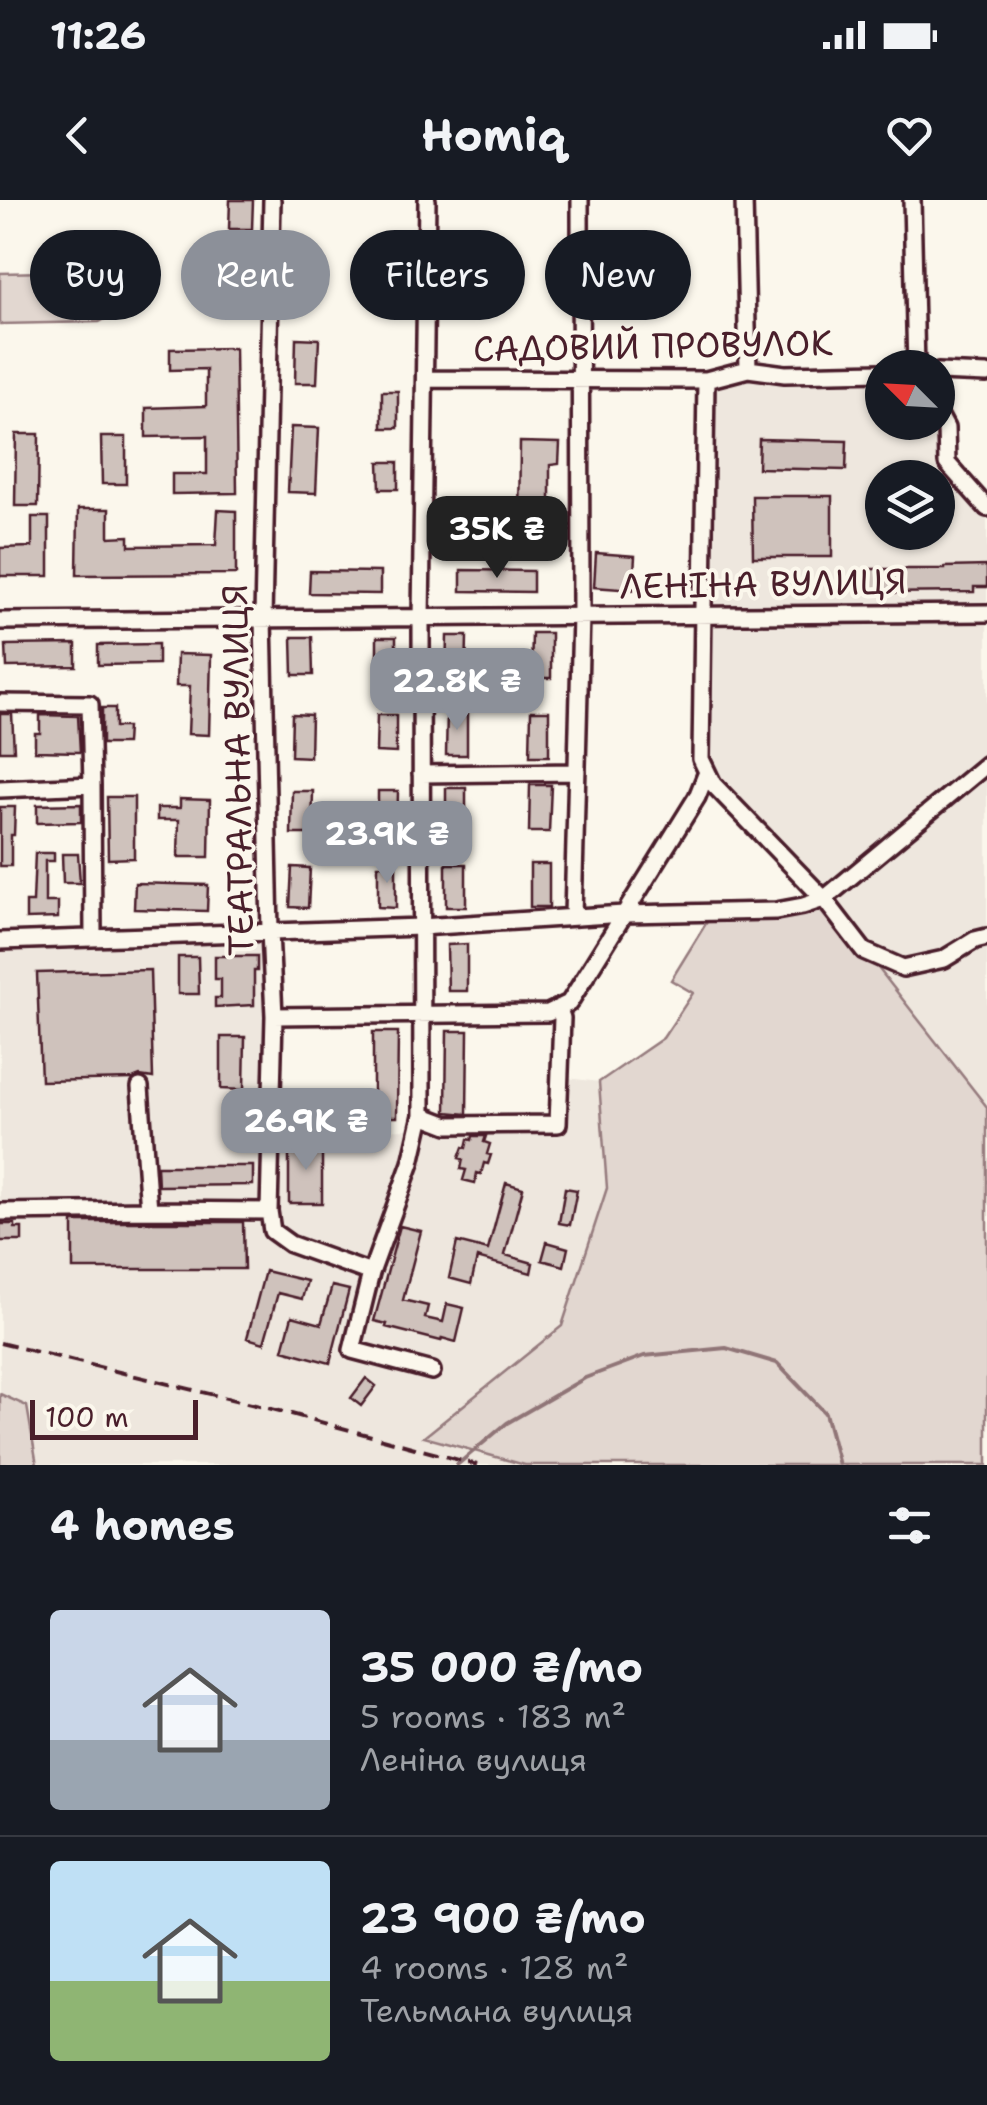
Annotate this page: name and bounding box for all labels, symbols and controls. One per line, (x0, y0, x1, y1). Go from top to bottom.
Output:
text: 11:26 (50, 10, 146, 61)
text: Homiq (421, 105, 566, 165)
icon: back (50, 108, 105, 163)
icon: heart (882, 108, 937, 163)
chip: Buy (30, 230, 161, 320)
chip: Rent (181, 230, 330, 320)
chip: Filters (350, 230, 525, 320)
chip: New (545, 230, 691, 320)
street label: САДОВИЙ ПРОВУЛОК (473, 319, 833, 372)
north arrow (865, 350, 955, 440)
map controls (865, 350, 955, 550)
button: layers (865, 460, 955, 550)
pin: 35K ₴ (427, 496, 567, 581)
text: 35K ₴ (449, 507, 545, 550)
street label: ЛЕНІНА ВУЛИЦЯ (619, 557, 907, 610)
street label: ТЕАТРАЛЬНА ВУЛИЦЯ (211, 584, 264, 956)
pin: 22.8K ₴ (365, 648, 549, 733)
text: 22.8K ₴ (392, 659, 522, 702)
pin: 23.9K ₴ (295, 801, 479, 886)
text: 23.9K ₴ (324, 812, 450, 855)
pin: 26.9K ₴ (214, 1088, 398, 1173)
text: 26.9K ₴ (243, 1099, 369, 1142)
scale bar (30, 1395, 198, 1440)
text: 100 m (45, 1398, 129, 1436)
text: 4 homes (50, 1497, 235, 1553)
icon: filters (882, 1498, 937, 1553)
text: 35 000 ₴/mo (360, 1639, 643, 1695)
icon: home (130, 1650, 250, 1770)
text: 5 rooms · 183 m² (360, 1695, 626, 1738)
text: Леніна вулиця (360, 1738, 587, 1781)
text: 23 900 ₴/mo (360, 1890, 646, 1946)
icon: home (130, 1901, 250, 2021)
text: 4 rooms · 128 m² (360, 1946, 628, 1989)
text: Тельмана вулиця (360, 1989, 633, 2032)

